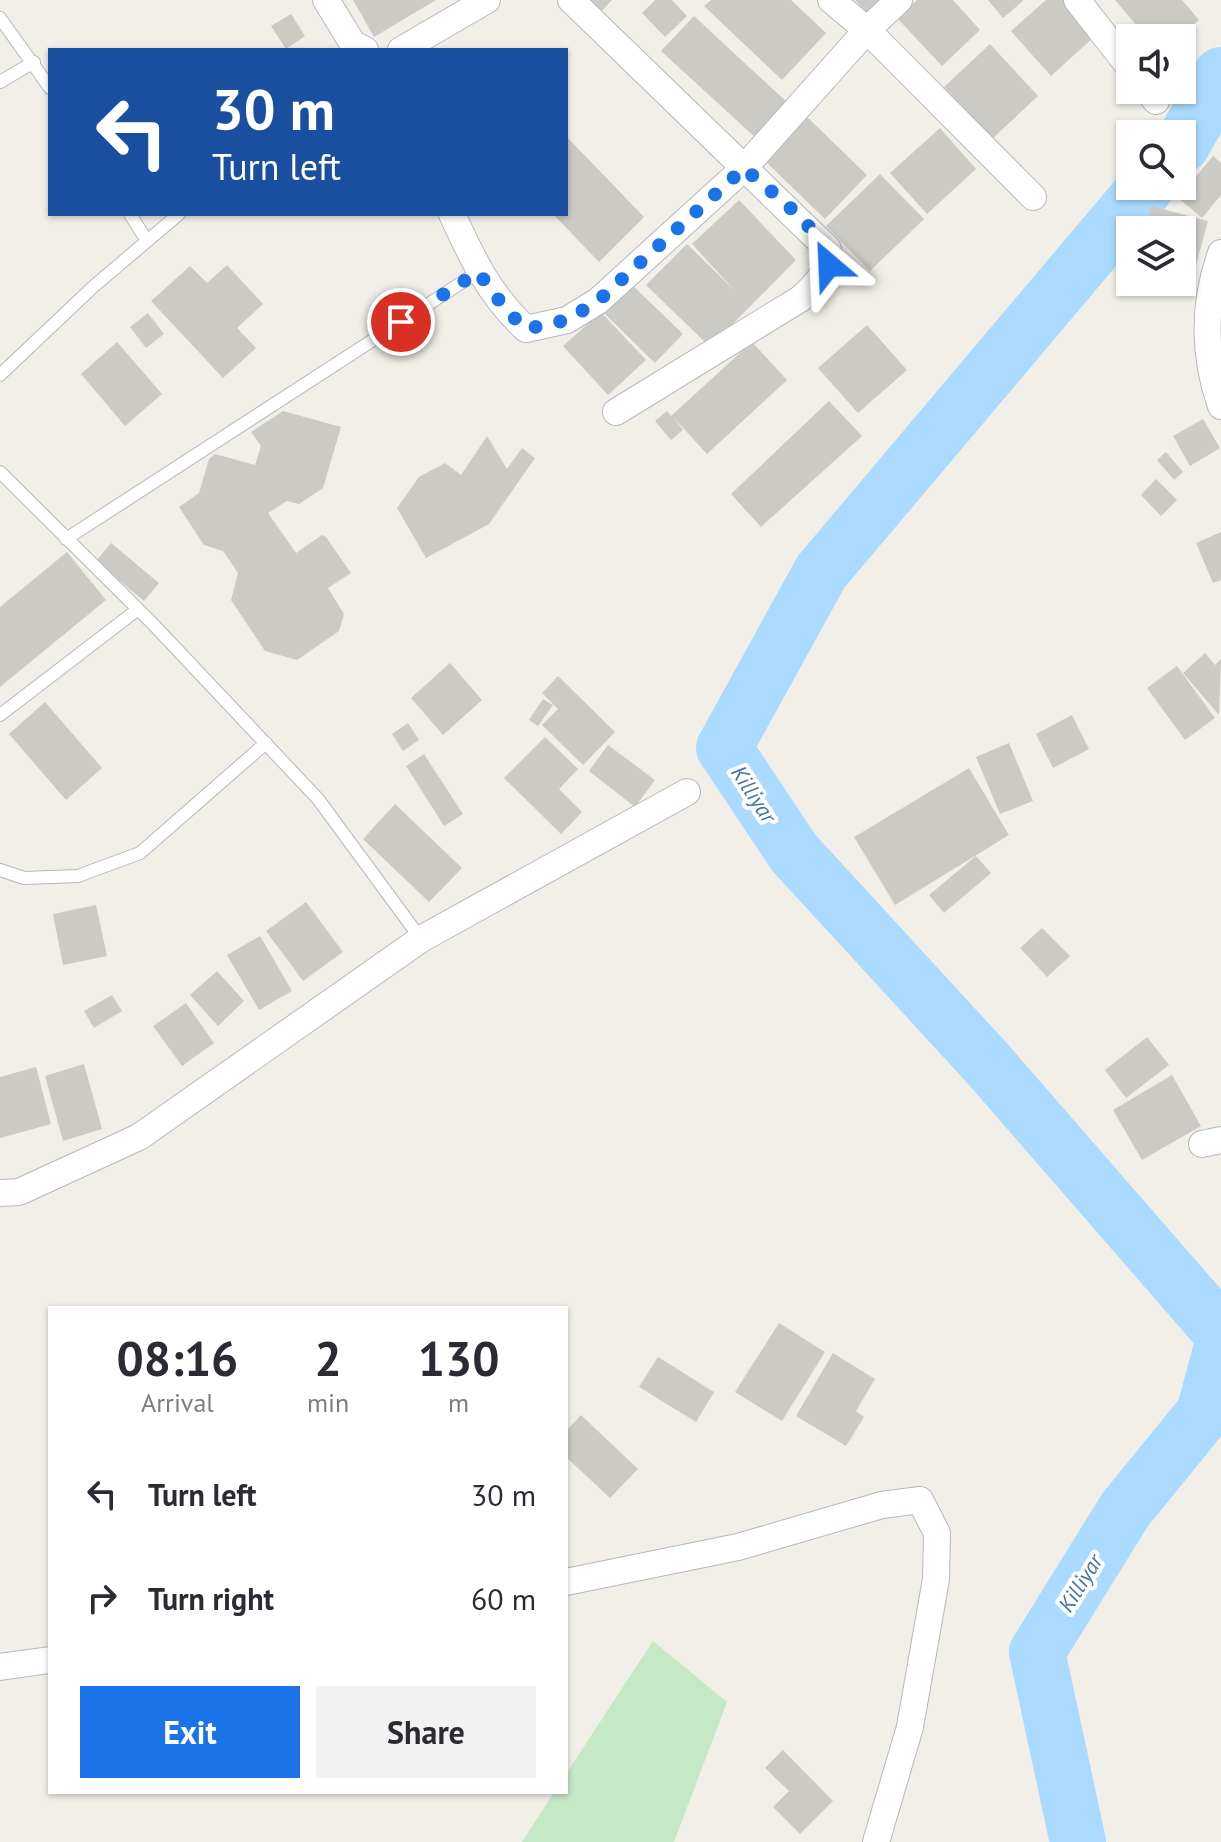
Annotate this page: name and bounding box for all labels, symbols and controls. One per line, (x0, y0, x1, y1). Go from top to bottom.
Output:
map controls (1116, 24, 1196, 296)
button: sound (1116, 24, 1196, 104)
text: 30 m (212, 73, 335, 145)
icon: left (80, 80, 184, 184)
button: search (1116, 120, 1196, 200)
text: Turn left (212, 143, 341, 190)
button: layers (1116, 216, 1196, 296)
position arrow (787, 223, 871, 307)
pin (367, 288, 435, 356)
icon: arrive (379, 300, 423, 344)
water label: Killiyar (725, 760, 784, 829)
text: 08:16 (117, 1327, 238, 1389)
text: 2 (314, 1327, 342, 1389)
text: 130 (418, 1327, 499, 1389)
text: Arrival (141, 1386, 214, 1419)
text: min (307, 1386, 349, 1419)
text: m (448, 1386, 469, 1419)
icon: left (80, 1472, 124, 1516)
text: Turn left (148, 1475, 256, 1514)
text: 30 m (471, 1475, 536, 1514)
water label: Killiyar (1052, 1547, 1109, 1617)
icon: right (80, 1576, 124, 1620)
text: Turn right (148, 1579, 274, 1618)
text: 60 m (471, 1579, 536, 1618)
button: Exit (80, 1686, 300, 1778)
button: Share (316, 1686, 536, 1778)

